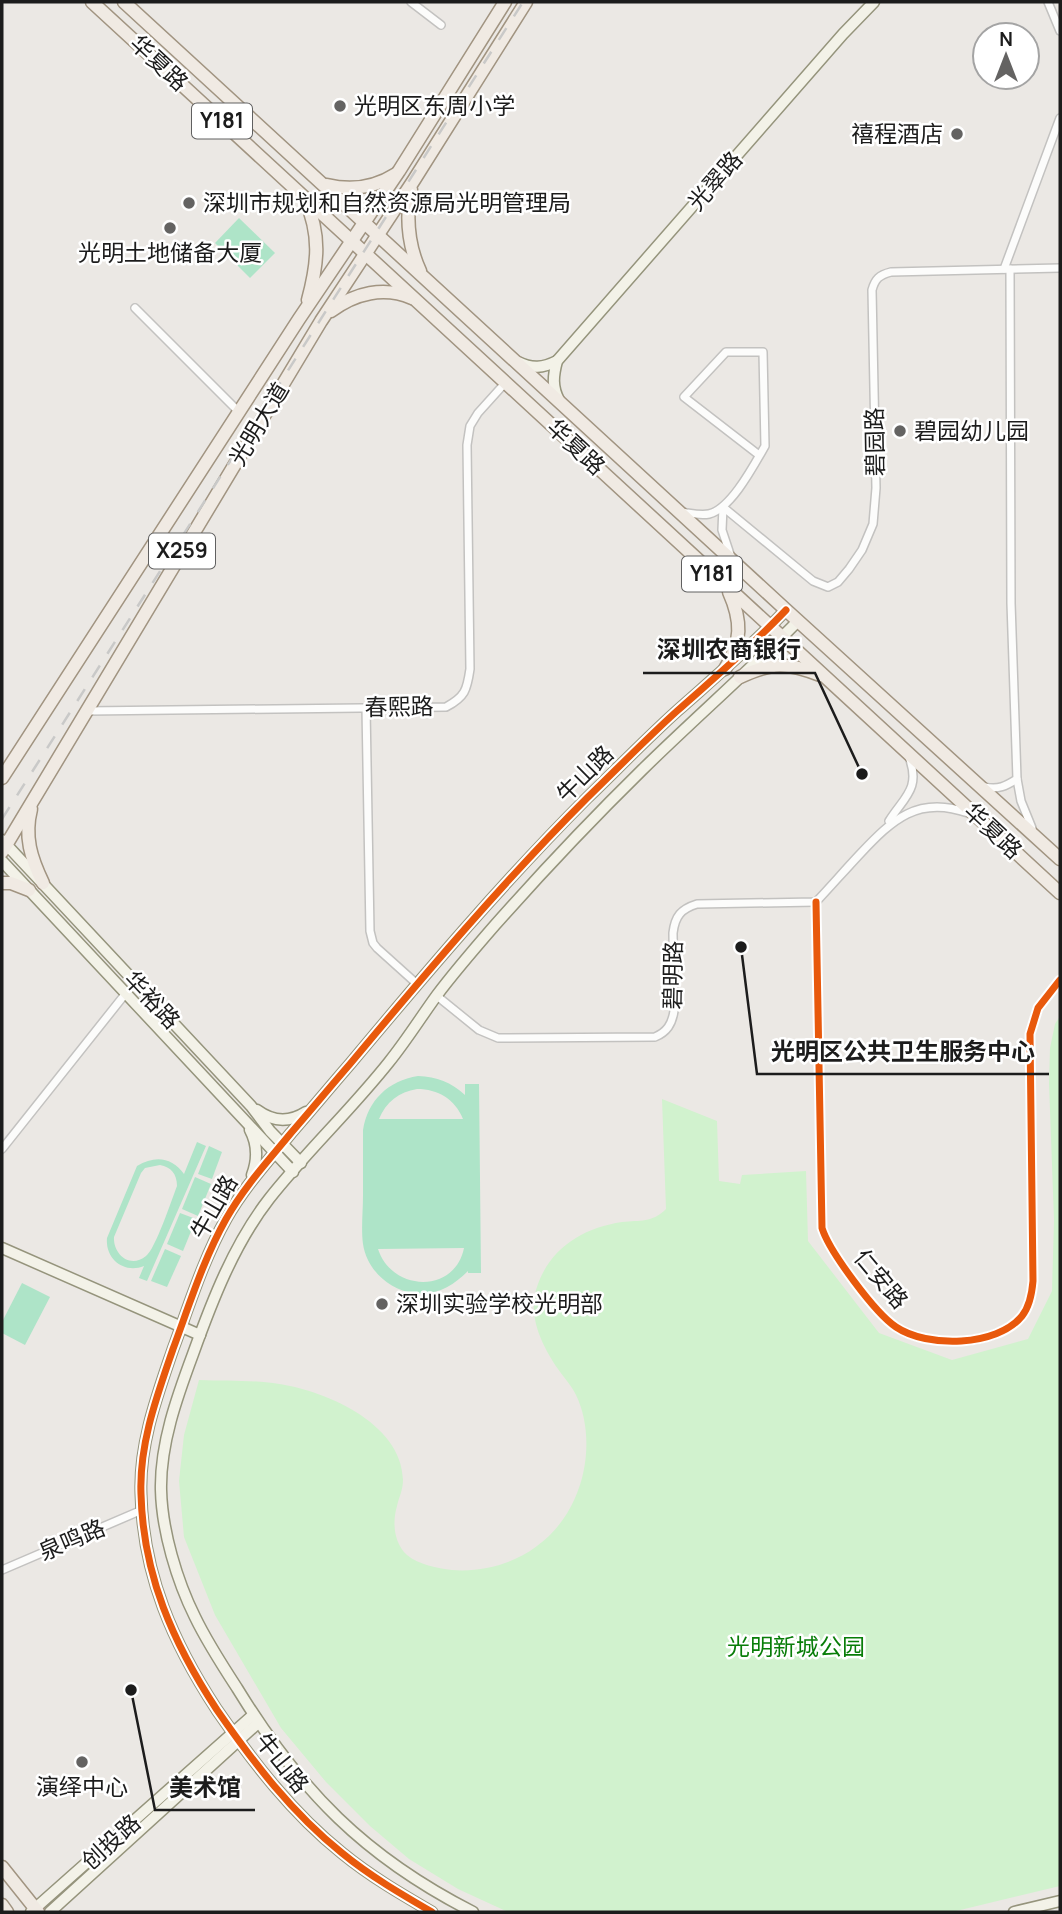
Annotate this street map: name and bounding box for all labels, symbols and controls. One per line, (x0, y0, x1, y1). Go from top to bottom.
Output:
north arrow (971, 21, 1041, 91)
text: N (999, 26, 1013, 52)
street label: 华夏路 (124, 27, 196, 97)
place label: 光明区东周小学 (354, 89, 515, 121)
marker: 光明区东周小学 (332, 98, 348, 114)
road number: Y181 (192, 104, 252, 138)
place label: 禧程酒店 (851, 117, 943, 149)
marker: 禧程酒店 (949, 126, 965, 142)
street label: 光翠路 (680, 144, 749, 217)
place label: 深圳市规划和自然资源局光明管理局 (203, 186, 571, 218)
marker: 深圳市规划和自然资源局光明管理局 (181, 195, 197, 211)
marker: 光明土地储备大厦 (162, 220, 178, 236)
place label: 光明土地储备大厦 (78, 236, 262, 268)
street label: 光明大道 (221, 376, 296, 471)
street label: 碧园路 (857, 407, 891, 477)
street label: 华夏路 (541, 411, 613, 481)
place label: 碧园幼儿园 (914, 414, 1029, 446)
marker: 碧园幼儿园 (892, 423, 908, 439)
road number: X259 (149, 534, 215, 568)
road number: Y181 (682, 556, 742, 592)
callout: 深圳农商银行 (643, 628, 815, 673)
text: 深圳农商银行 (657, 632, 801, 665)
street label: 春熙路 (364, 689, 434, 723)
street label: 牛山路 (549, 738, 620, 809)
street label: 华夏路 (958, 795, 1030, 865)
street label: 碧明路 (655, 940, 689, 1010)
street label: 华裕路 (118, 963, 188, 1035)
callout: 光明区公共卫生服务中心 (757, 1029, 1049, 1074)
text: 光明区公共卫生服务中心 (771, 1034, 1035, 1067)
street label: 牛山路 (182, 1169, 244, 1244)
street label: 仁安路 (847, 1242, 916, 1315)
place label: 深圳实验学校光明部 (396, 1287, 603, 1319)
marker: 深圳实验学校光明部 (374, 1296, 390, 1312)
street label: 泉鸣路 (34, 1511, 110, 1567)
park label: 光明新城公园 (727, 1630, 865, 1662)
street label: 牛山路 (249, 1725, 317, 1799)
marker: 演绎中心 (74, 1754, 90, 1770)
callout: 美术馆 (155, 1765, 255, 1810)
place label: 演绎中心 (36, 1770, 128, 1802)
text: 美术馆 (169, 1770, 241, 1803)
street label: 创投路 (74, 1806, 147, 1876)

